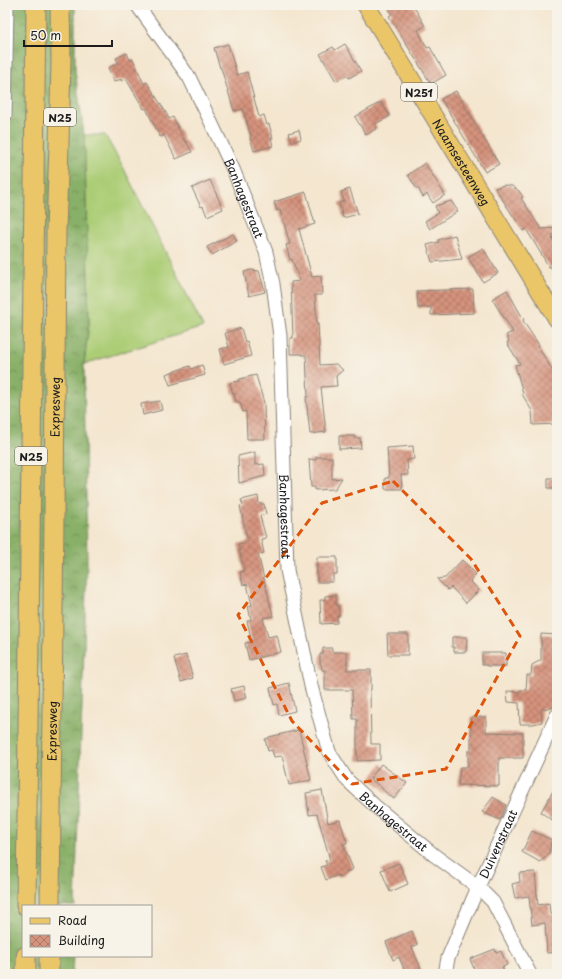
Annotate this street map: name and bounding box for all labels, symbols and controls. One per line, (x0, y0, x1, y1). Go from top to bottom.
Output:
scale bar (24, 22, 112, 48)
text: 50 m (30, 26, 61, 44)
road number: N251 (401, 83, 437, 101)
road number: N25 (44, 108, 76, 126)
street label: Naamsesteenweg (428, 115, 495, 209)
street label: Banhagestraat (220, 155, 269, 241)
street label: Expresweg (46, 377, 64, 437)
road number: N25 (15, 447, 47, 465)
street label: Banhagestraat (275, 474, 296, 559)
street label: Expresweg (42, 701, 61, 761)
street label: Banhagestraat (355, 787, 432, 856)
street label: Duivenstraat (474, 806, 522, 881)
legend (22, 905, 152, 957)
text: Road (58, 911, 87, 929)
text: Building (58, 931, 105, 949)

